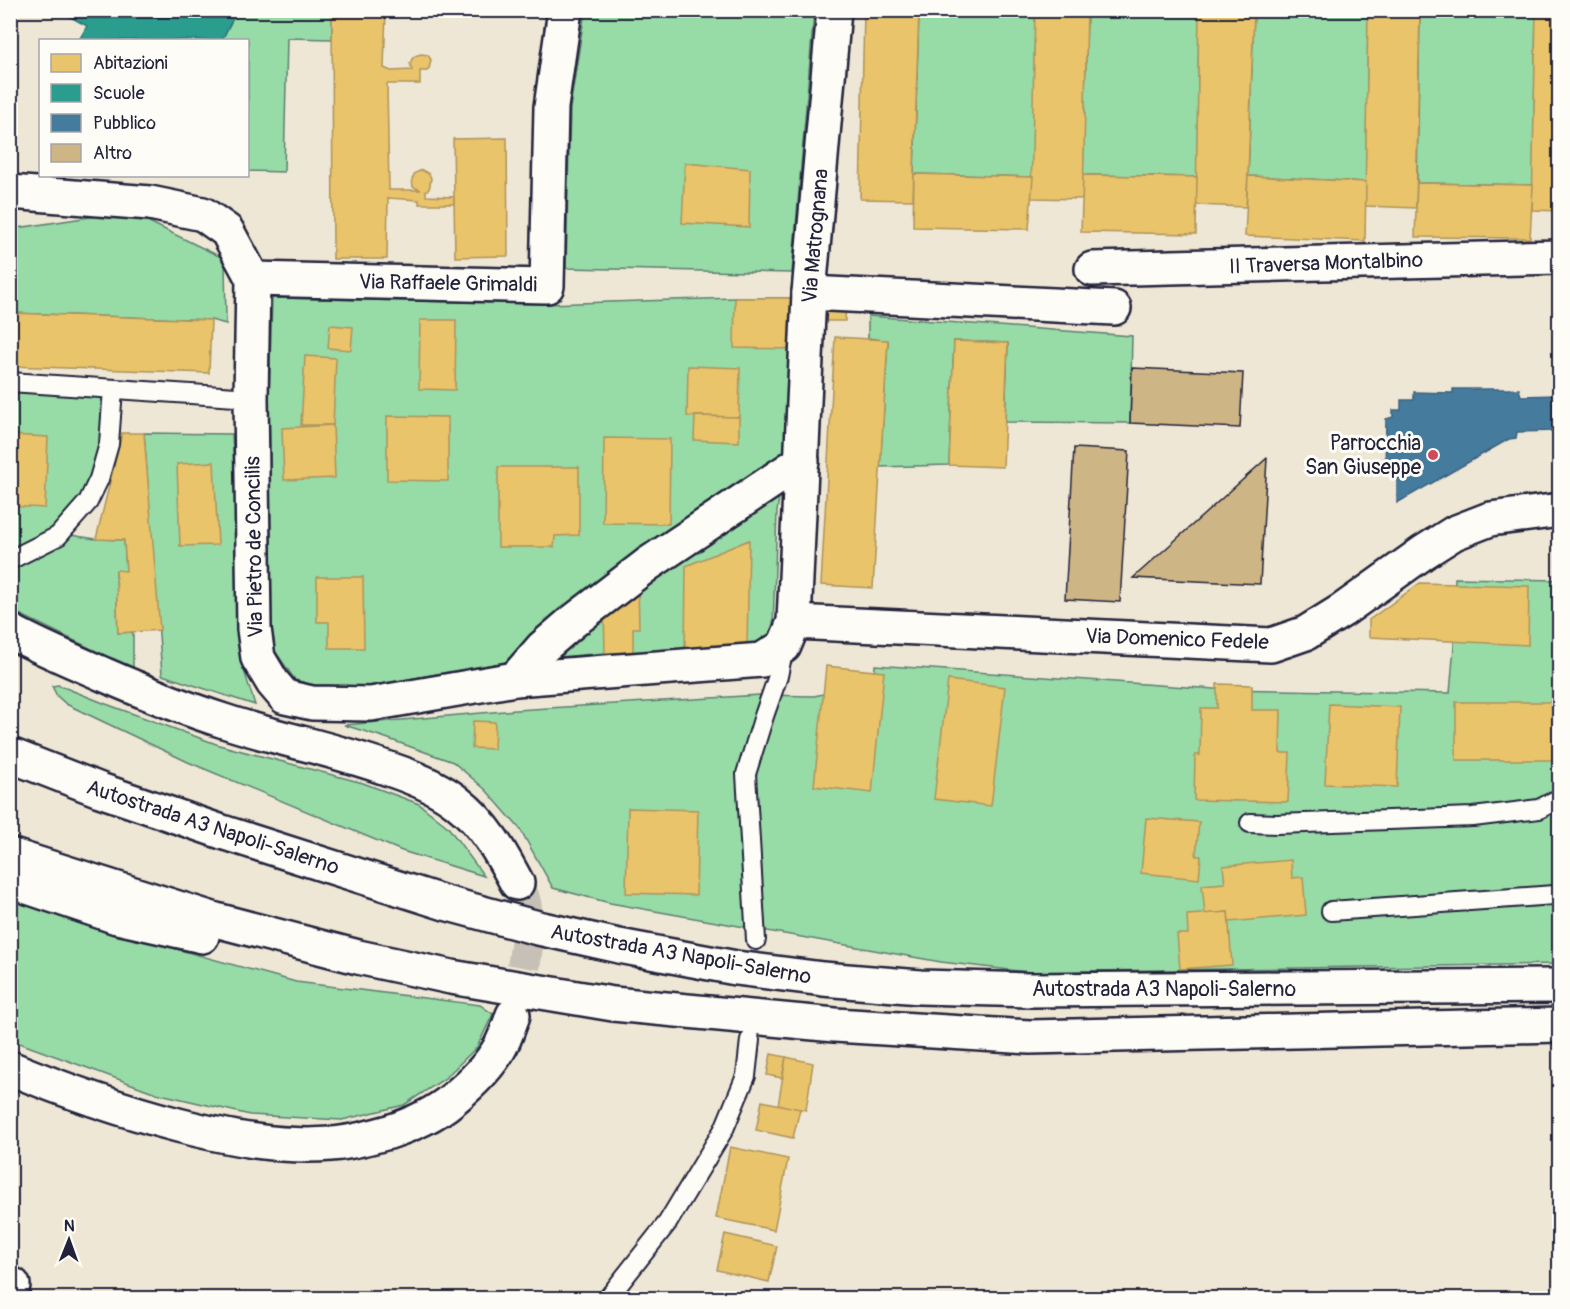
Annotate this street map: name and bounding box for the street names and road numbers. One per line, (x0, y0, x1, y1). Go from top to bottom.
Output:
street label: Via Matrognana (796, 168, 835, 304)
street label: II Traversa Montalbino (1228, 247, 1424, 280)
street label: Via Raffaele Grimaldi (359, 268, 538, 299)
street label: Via Pietro de Concilis (239, 455, 270, 638)
street label: Via Domenico Fedele (1085, 623, 1270, 656)
street label: Autostrada A3 Napoli-Salerno (83, 774, 343, 881)
street label: Autostrada A3 Napoli-Salerno (549, 918, 813, 991)
street label: Autostrada A3 Napoli-Salerno (1032, 976, 1296, 1003)

